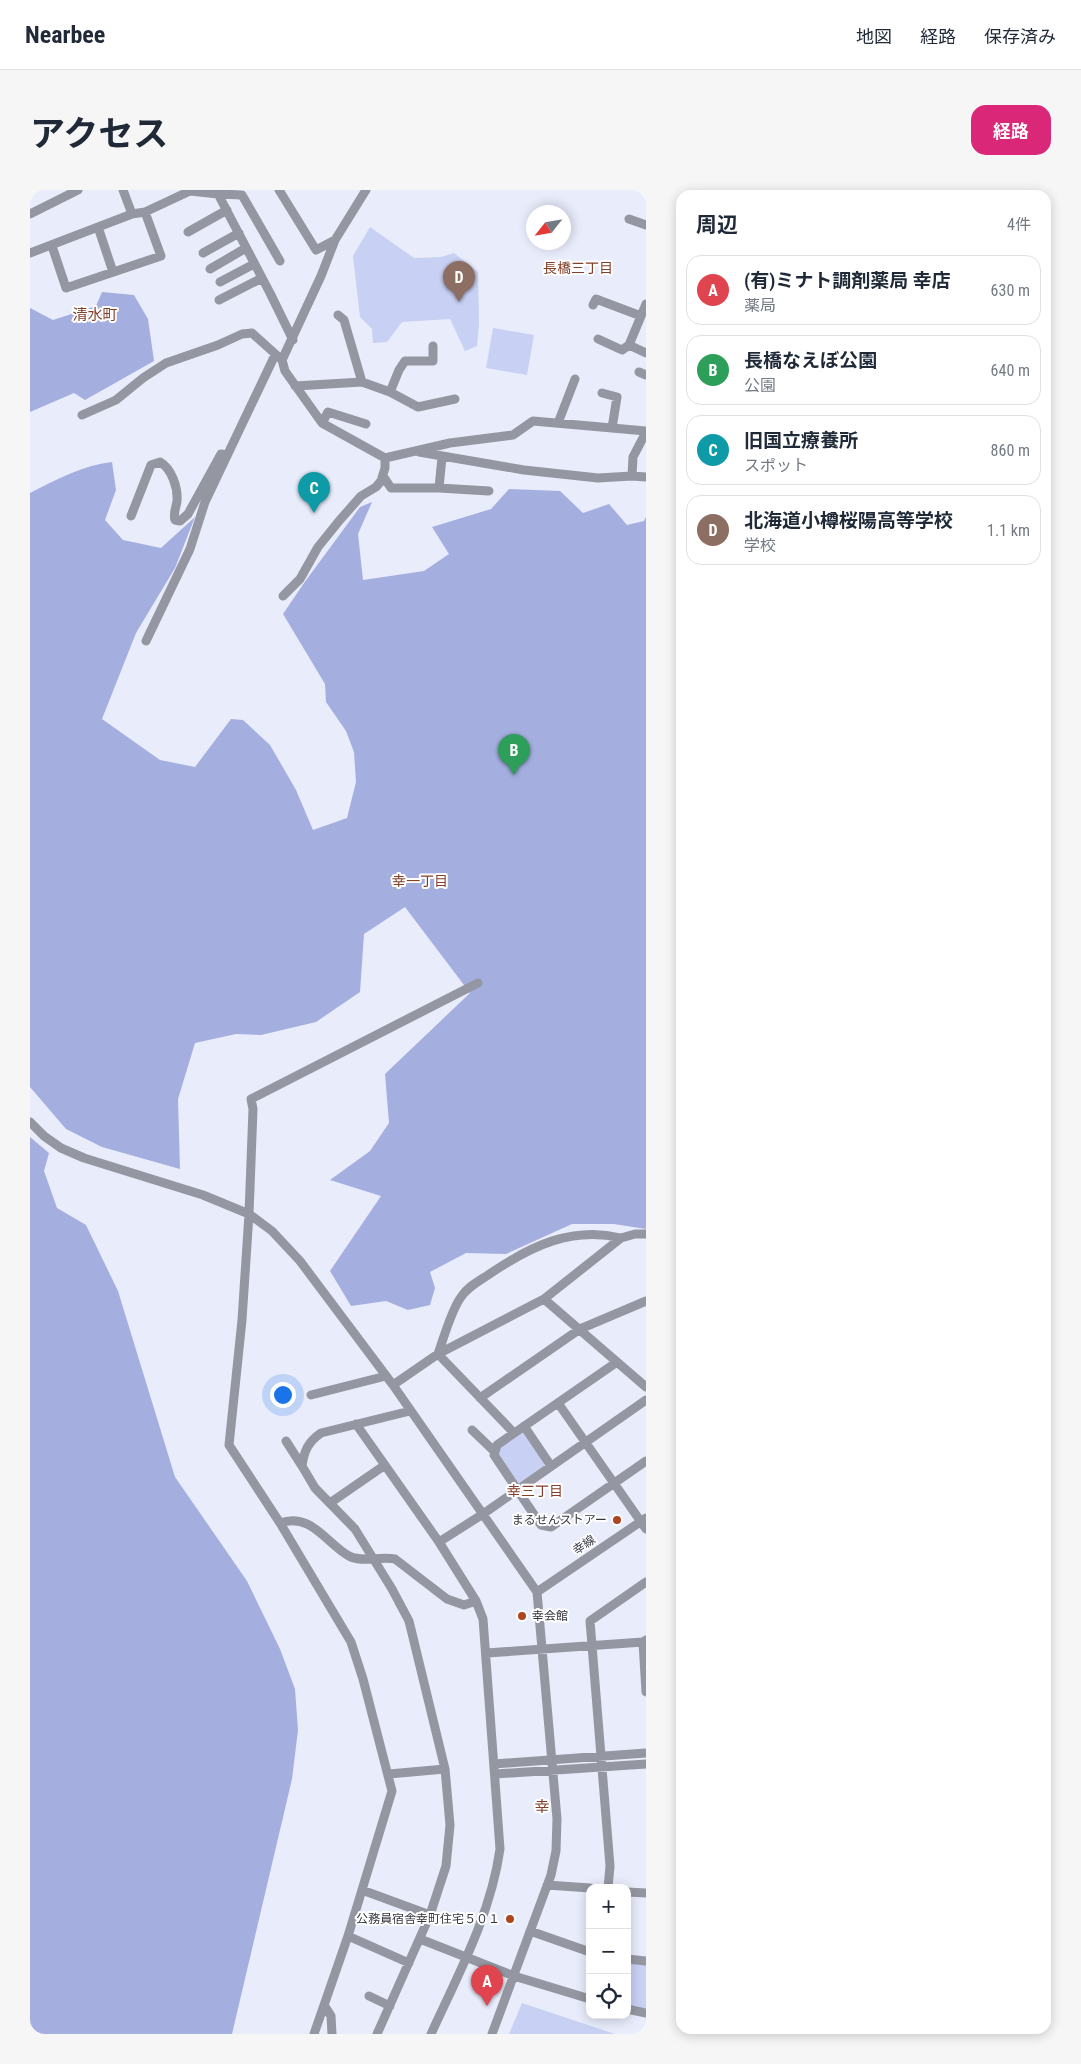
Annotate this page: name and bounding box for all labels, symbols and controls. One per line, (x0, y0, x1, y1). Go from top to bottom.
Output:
text: Nearbee (25, 21, 105, 49)
text: 地図 (856, 26, 892, 47)
text: 経路 (920, 26, 956, 47)
text: 保存済み (984, 26, 1056, 47)
button: 経路 (971, 105, 1051, 155)
text: アクセス (30, 114, 168, 155)
north arrow (526, 205, 571, 250)
text: 周辺 (696, 213, 738, 237)
text: 4件 (1007, 215, 1031, 234)
district label: 長橋三丁目 (543, 260, 613, 276)
pin: D (443, 261, 475, 302)
text: (有)ミナト調剤薬局 幸店 (744, 269, 951, 292)
text: A (708, 281, 718, 300)
text: 630 m (991, 281, 1030, 300)
text: 薬局 (744, 296, 776, 315)
district label: 清水町 (72, 306, 118, 324)
text: 長橋なえぼ公園 (744, 349, 877, 372)
text: B (709, 361, 717, 380)
text: 640 m (991, 361, 1030, 380)
text: 公園 (744, 376, 776, 395)
text: 旧国立療養所 (744, 429, 858, 452)
text: C (708, 441, 718, 460)
text: 860 m (991, 441, 1030, 460)
text: スポット (744, 456, 808, 475)
pin: C (298, 472, 330, 513)
text: 北海道小樽桜陽高等学校 (744, 509, 953, 532)
text: D (708, 521, 718, 540)
text: 1.1 km (987, 521, 1030, 540)
text: 学校 (744, 536, 776, 555)
pin: B (498, 734, 530, 775)
district label: 幸一丁目 (392, 873, 448, 889)
your location (270, 1382, 296, 1408)
district label: 幸三丁目 (507, 1483, 563, 1499)
place label: まるせんストアー (512, 1513, 607, 1527)
marker: まるせんストアー (611, 1514, 623, 1526)
street label: 幸線 (570, 1532, 598, 1558)
place label: 幸会館 (532, 1609, 568, 1623)
marker: 幸会館 (516, 1610, 528, 1622)
district label: 幸 (534, 1798, 550, 1816)
map controls (586, 1884, 631, 2019)
button: + (586, 1884, 631, 1929)
place label: 公務員宿舎幸町住宅５０１ (356, 1912, 500, 1926)
marker: 公務員宿舎幸町住宅５０１ (504, 1913, 516, 1925)
button: − (586, 1929, 631, 1974)
pin: A (471, 1965, 503, 2006)
button: locate (586, 1974, 631, 2019)

